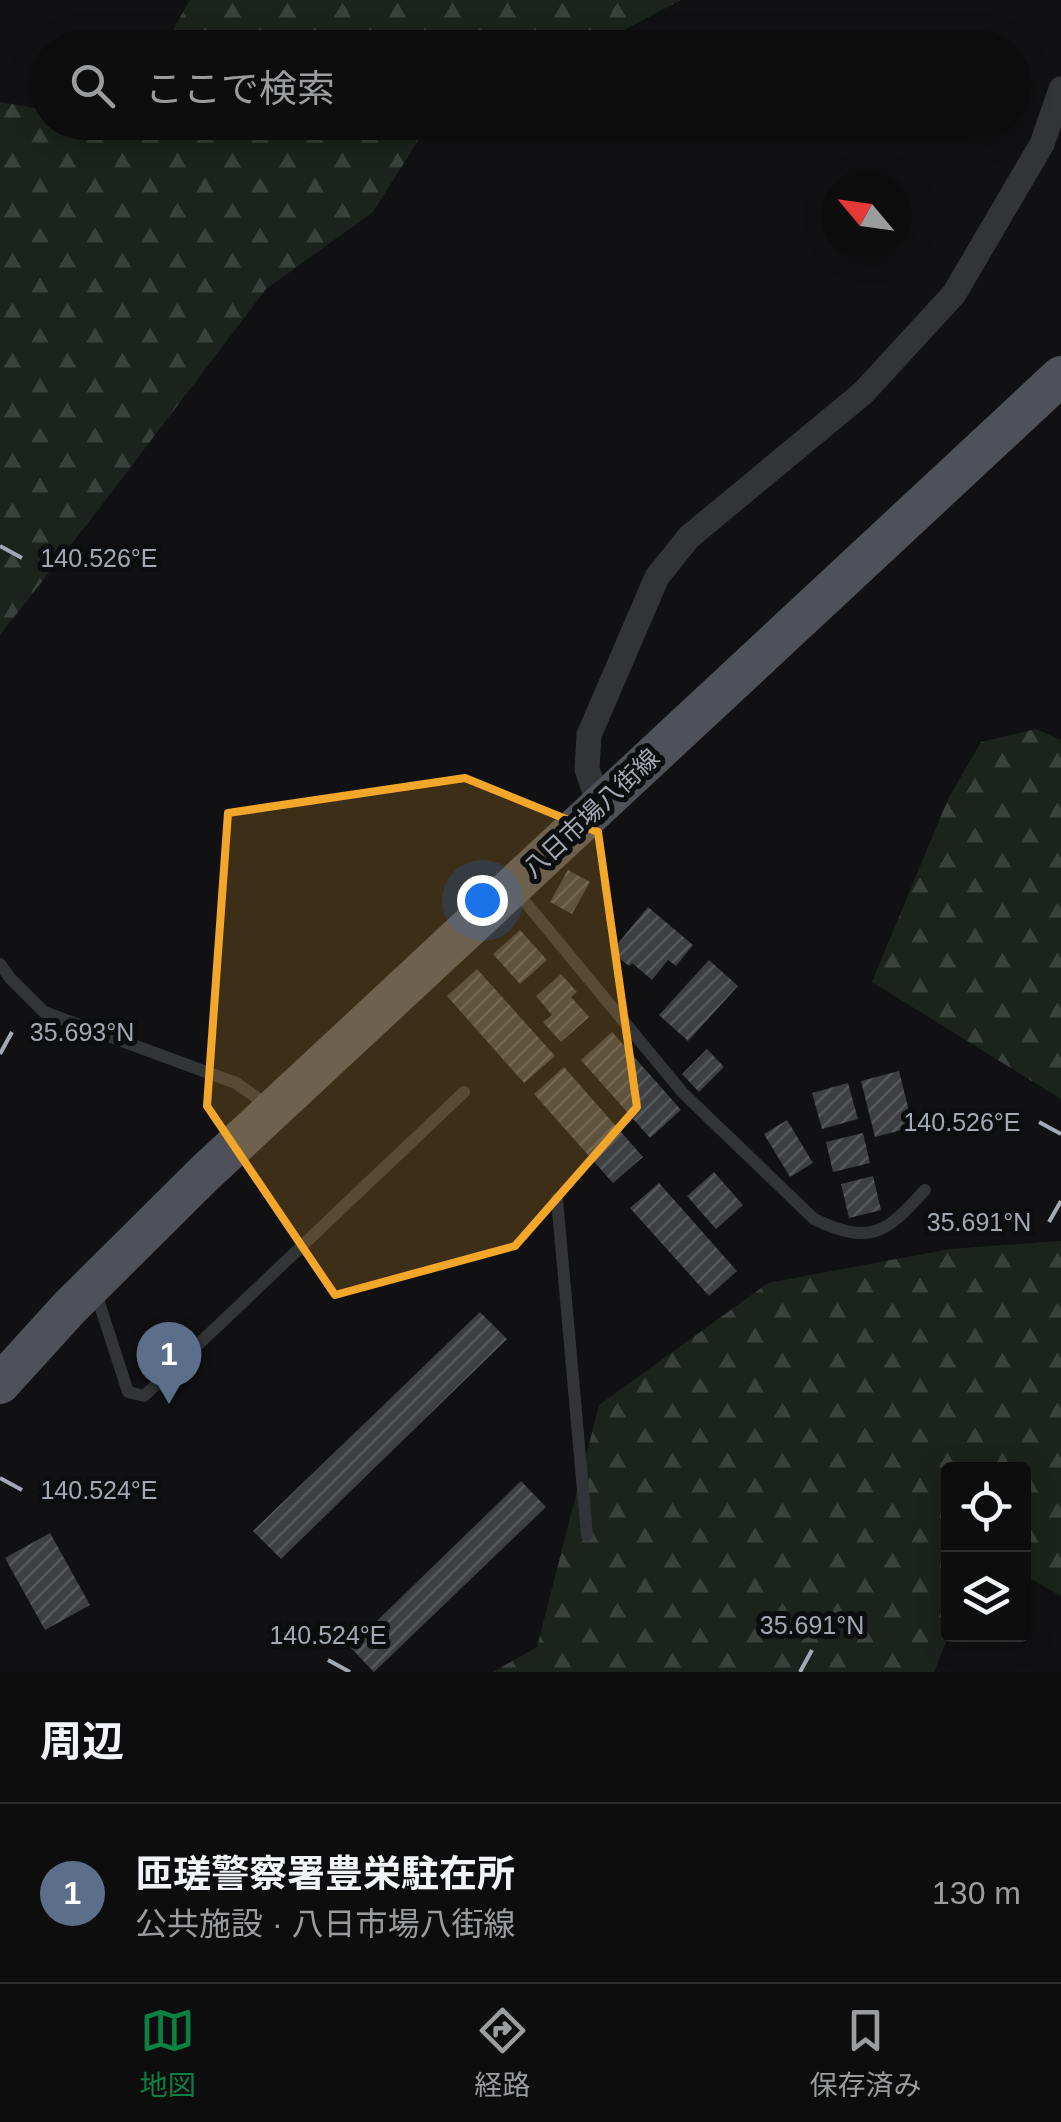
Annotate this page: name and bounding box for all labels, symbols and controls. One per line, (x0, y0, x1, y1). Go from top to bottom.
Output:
search box (30, 30, 1031, 140)
icon: search (65, 58, 120, 113)
text: ここで検索 (145, 68, 335, 110)
north arrow (821, 170, 911, 260)
text: 140.526°E (40, 544, 158, 572)
street label: 八日市場八街線 (517, 743, 665, 883)
your location (457, 875, 508, 926)
text: 35.693°N (30, 1018, 134, 1046)
text: 140.526°E (903, 1108, 1021, 1136)
text: 35.691°N (927, 1208, 1031, 1236)
pin: 1 (136, 1322, 202, 1404)
map controls (941, 1462, 1031, 1642)
button: locate (941, 1462, 1031, 1552)
text: 140.524°E (40, 1476, 158, 1504)
button: layers (941, 1552, 1031, 1642)
text: 35.691°N (760, 1611, 864, 1639)
text: 140.524°E (269, 1621, 387, 1649)
text: 周辺 (40, 1718, 124, 1765)
text: 匝瑳警察署豊栄駐在所 (135, 1853, 515, 1895)
text: 1 (64, 1875, 81, 1911)
text: 130 m (932, 1875, 1021, 1911)
text: 公共施設 · 八日市場八街線 (135, 1906, 515, 1942)
tab: 地図 (139, 2003, 196, 2103)
tab: 経路 (474, 2003, 531, 2103)
tab: 保存済み (809, 2003, 922, 2103)

